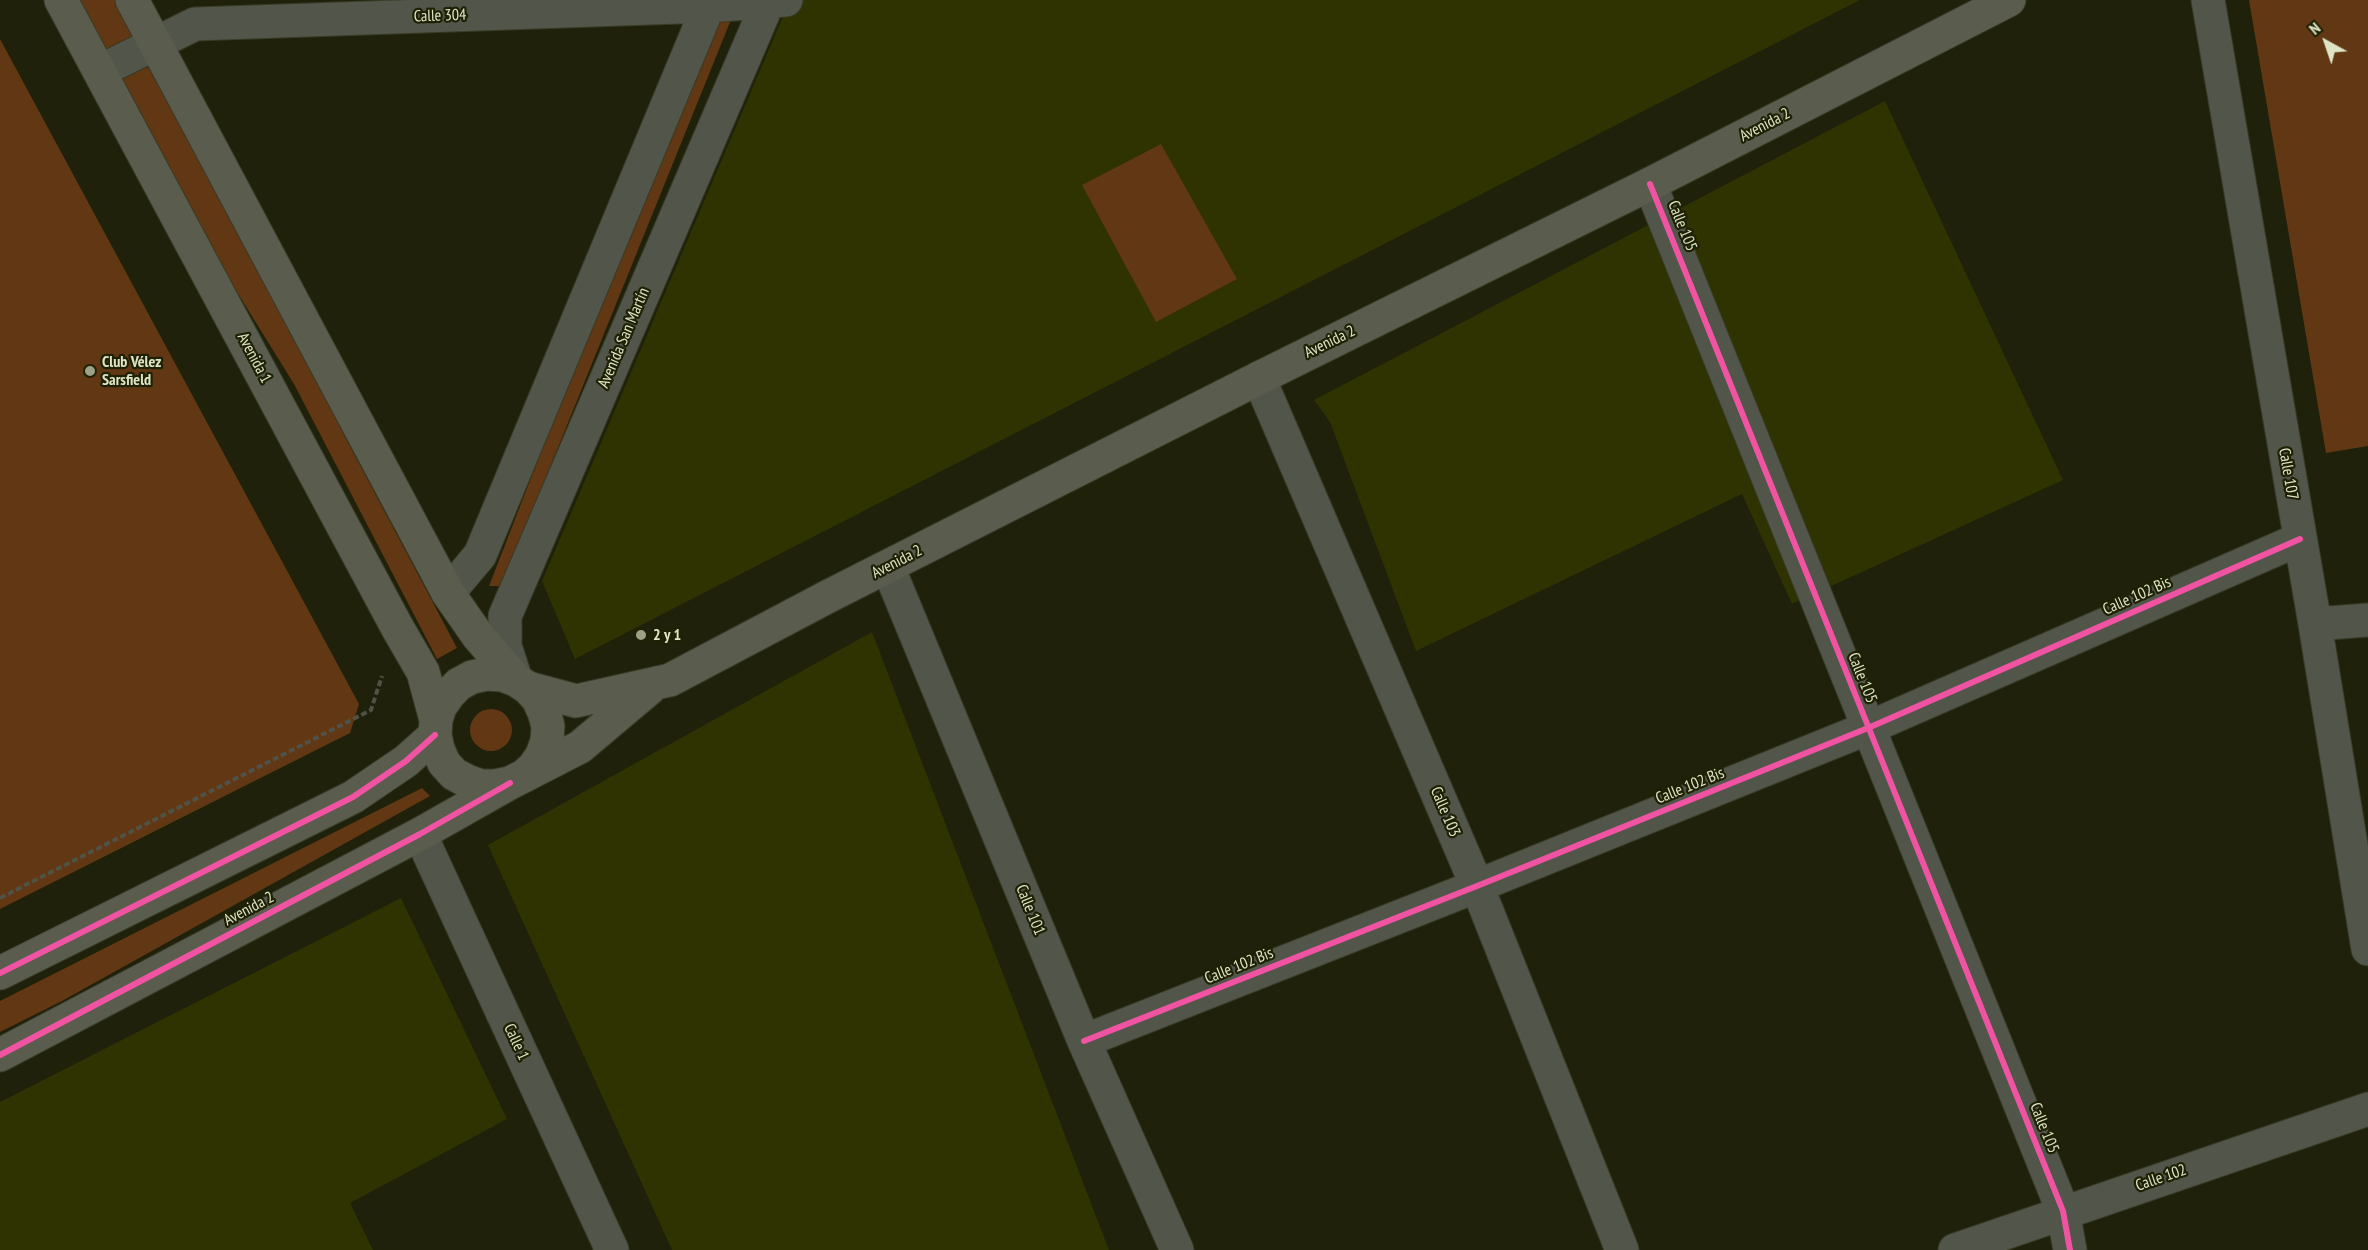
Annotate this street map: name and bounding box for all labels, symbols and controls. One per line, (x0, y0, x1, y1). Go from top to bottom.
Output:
street label: Calle 304 (413, 5, 467, 27)
north arrow (2296, 12, 2356, 72)
text: N (2305, 18, 2324, 39)
street label: Avenida 2 (1736, 104, 1794, 146)
street label: Calle 105 (1663, 198, 1701, 254)
street label: Avenida San Martín (594, 285, 654, 391)
street label: Avenida 2 (1301, 321, 1359, 363)
street label: Avenida 1 (233, 330, 275, 386)
place label: Club Vélez Sarsfield (102, 352, 161, 390)
marker: Club Vélez Sarsfield (83, 364, 97, 378)
street label: Calle 107 (2274, 446, 2302, 502)
street label: Avenida 2 (868, 541, 926, 583)
street label: Calle 102 Bis (2100, 573, 2174, 619)
place label: 2 y 1 (653, 625, 681, 645)
marker: 2 y 1 (634, 628, 648, 642)
street label: Calle 105 (1843, 650, 1881, 706)
street label: Calle 102 Bis (1653, 764, 1727, 808)
street label: Calle 103 (1426, 784, 1464, 840)
street label: Calle 101 (1011, 882, 1049, 938)
street label: Avenida 2 (221, 888, 277, 930)
street label: Calle 102 Bis (1202, 944, 1276, 988)
street label: Calle 1 (499, 1021, 533, 1063)
street label: Calle 105 (2025, 1100, 2063, 1156)
street label: Calle 102 (2133, 1160, 2189, 1196)

